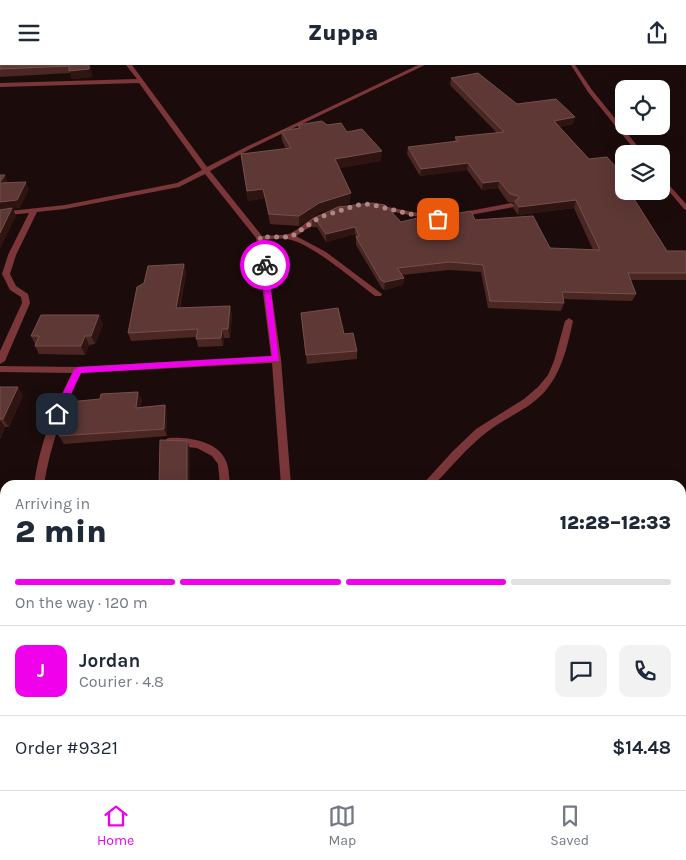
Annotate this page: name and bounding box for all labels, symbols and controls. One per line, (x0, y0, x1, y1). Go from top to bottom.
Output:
icon: menu (15, 19, 43, 47)
icon: share (643, 19, 671, 47)
text: Zuppa (308, 20, 378, 46)
map controls (615, 80, 670, 200)
button: locate (615, 80, 670, 135)
button: layers (615, 145, 670, 200)
pin (417, 198, 459, 240)
icon: bag (424, 205, 452, 233)
courier (240, 240, 290, 290)
icon: bike (251, 251, 279, 279)
pin (36, 393, 78, 435)
icon: home (43, 400, 71, 428)
text: Arriving in (15, 494, 90, 513)
text: 12:28–12:33 (560, 512, 671, 534)
text: 2 min (15, 513, 107, 550)
text: On the way · 120 m (15, 593, 148, 612)
button: chat (555, 645, 607, 697)
button: phone (619, 645, 671, 697)
text: Jordan (79, 650, 140, 672)
text: J (37, 660, 45, 682)
text: Courier · 4.8 (79, 672, 164, 691)
text: Order #9321 (15, 737, 118, 759)
text: $14.48 (612, 737, 671, 759)
tab: Home (97, 802, 134, 849)
tab: Map (328, 802, 356, 849)
tab: Saved (550, 802, 589, 849)

